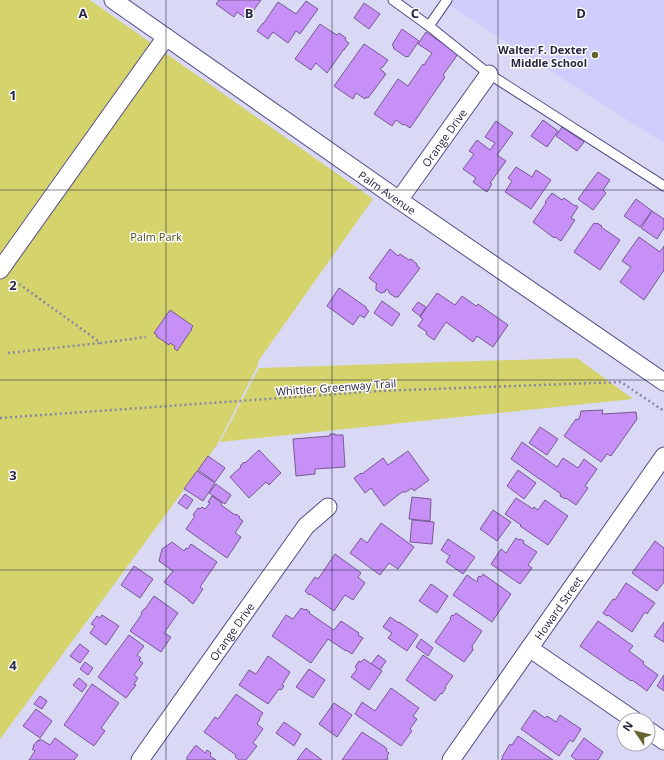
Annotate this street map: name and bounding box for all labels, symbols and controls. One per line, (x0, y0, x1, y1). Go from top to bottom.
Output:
text: A (79, 4, 88, 22)
text: B (245, 4, 254, 22)
text: C (411, 4, 419, 22)
text: D (576, 4, 586, 22)
place label: Walter F. Dexter Middle School (498, 42, 587, 70)
marker: Walter F. Dexter Middle School (590, 50, 600, 60)
text: 1 (9, 86, 17, 104)
street label: Orange Drive (418, 105, 470, 169)
street label: Palm Avenue (356, 167, 419, 217)
park label: Palm Park (130, 229, 182, 244)
text: 2 (9, 276, 17, 294)
street label: Whittier Greenway Trail (275, 375, 397, 399)
text: 3 (9, 466, 17, 484)
street label: Howard Street (530, 573, 585, 642)
street label: Orange Drive (206, 599, 257, 663)
text: 4 (9, 656, 17, 674)
north arrow (616, 712, 656, 752)
text: N (619, 718, 636, 734)

